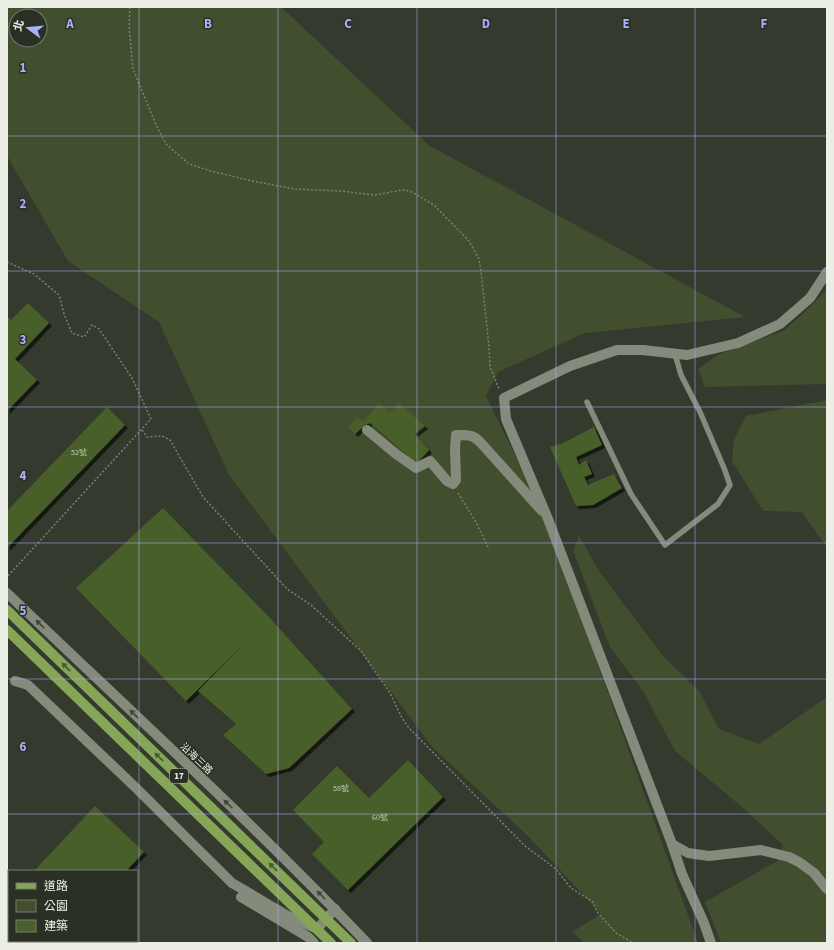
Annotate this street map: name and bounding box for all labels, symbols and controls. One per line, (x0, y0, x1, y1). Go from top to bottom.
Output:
north arrow (8, 8, 48, 48)
text: A (65, 15, 74, 33)
text: B (204, 15, 212, 33)
text: C (344, 15, 352, 33)
text: D (482, 15, 490, 33)
text: E (622, 15, 630, 33)
text: F (761, 15, 768, 33)
text: 北 (10, 18, 28, 33)
text: 1 (20, 59, 27, 77)
text: 2 (20, 195, 27, 213)
text: 3 (20, 331, 27, 349)
house number: 52號 (71, 447, 87, 458)
text: 4 (20, 467, 27, 485)
text: 5 (20, 602, 27, 620)
one-way arrow (35, 620, 45, 629)
one-way arrow (61, 662, 71, 672)
one-way arrow (129, 709, 139, 719)
text: 6 (20, 738, 27, 756)
street label: 沿海三路 (177, 740, 216, 778)
one-way arrow (154, 752, 164, 762)
road number: 17 (170, 769, 188, 783)
house number: 58號 (333, 783, 349, 794)
one-way arrow (223, 799, 233, 809)
house number: 60號 (372, 812, 388, 823)
one-way arrow (268, 862, 278, 872)
legend (8, 870, 138, 942)
text: 道路 (44, 878, 68, 895)
one-way arrow (316, 890, 326, 900)
text: 公園 (44, 898, 68, 915)
text: 建築 (44, 918, 68, 935)

